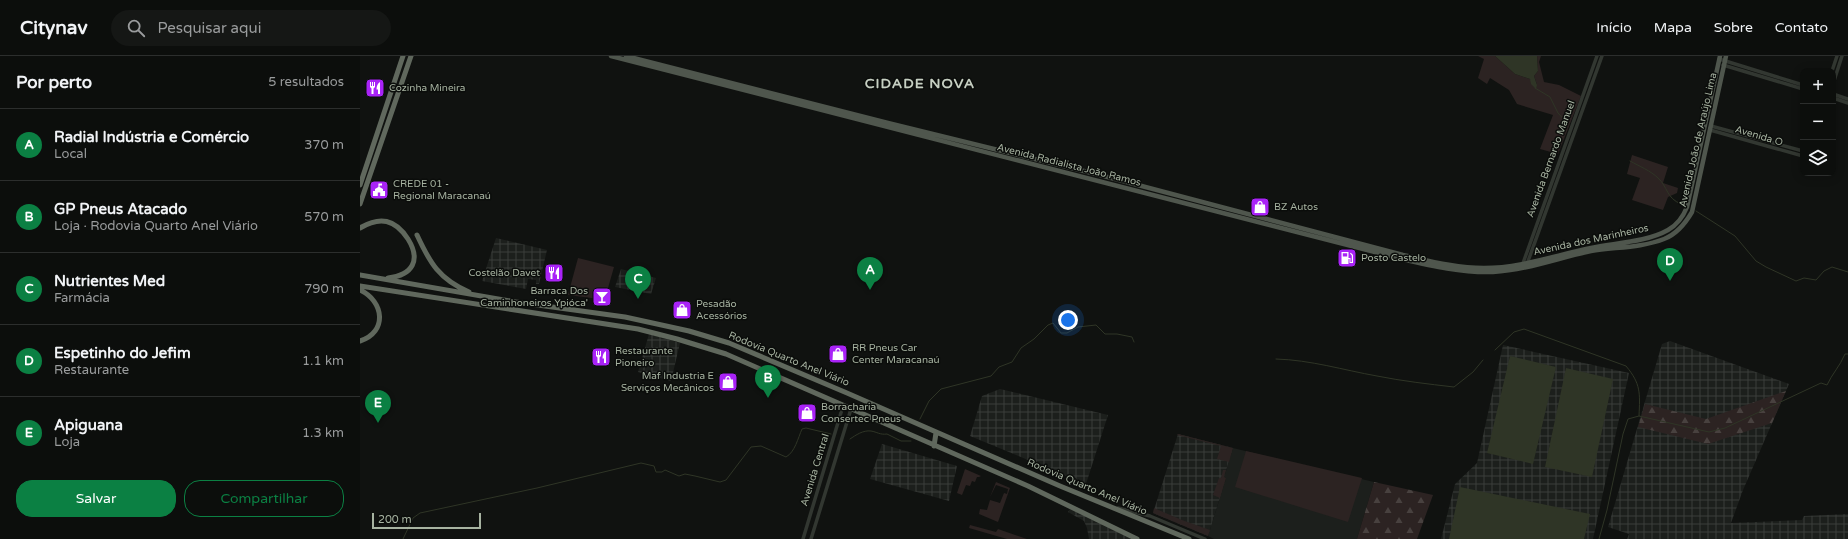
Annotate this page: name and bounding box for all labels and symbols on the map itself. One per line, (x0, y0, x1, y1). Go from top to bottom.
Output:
street label: Avenida João de Araújo Lima (1677, 71, 1719, 209)
district label: CIDADE NOVA (865, 75, 975, 92)
restaurant icon: Cozinha Mineira (364, 77, 386, 99)
place label: Cozinha Mineira (389, 82, 465, 94)
street label: Avenida Bernardo Manuel (1524, 99, 1578, 219)
street label: Avenida O (1734, 123, 1784, 149)
street label: Avenida Radialista João Ramos (996, 141, 1142, 189)
place label: CREDE 01 - Regional Maracanaú (393, 178, 491, 202)
public building icon: CREDE 01 - Regional Maracanaú (368, 179, 390, 201)
shop icon: BZ Autos (1249, 196, 1271, 218)
place label: BZ Autos (1274, 201, 1318, 213)
street label: Avenida dos Marinheiros (1532, 222, 1650, 258)
fuel station icon: Posto Castelo (1336, 247, 1358, 269)
pin: D (1657, 248, 1683, 281)
place label: Posto Castelo (1361, 252, 1426, 264)
pin: A (857, 257, 883, 290)
restaurant icon: Costelão Davet (543, 262, 565, 284)
pin: C (625, 266, 651, 299)
place label: Costelão Davet (469, 267, 540, 279)
place label: Barraca Dos Caminhoneiros Ypióca' (480, 285, 588, 309)
bar icon: Barraca Dos Caminhoneiros Ypióca' (591, 286, 613, 308)
place label: Pesadão Acessórios (696, 298, 747, 322)
shop icon: Pesadão Acessórios (671, 299, 693, 321)
your location (1058, 310, 1078, 330)
street label: Rodovia Quarto Anel Viário (727, 329, 851, 389)
place label: RR Pneus Car Center Maracanaú (852, 342, 940, 366)
shop icon: RR Pneus Car Center Maracanaú (827, 343, 849, 365)
place label: Restaurante Pioneiro (615, 345, 673, 369)
restaurant icon: Restaurante Pioneiro (590, 346, 612, 368)
pin: B (755, 365, 781, 398)
place label: Maf Industria E Serviços Mecânicos (621, 370, 714, 394)
shop icon: Maf Industria E Serviços Mecânicos (717, 371, 739, 393)
pin: E (365, 390, 391, 423)
place label: Borracharia Consertec Pneus (821, 401, 901, 425)
shop icon: Borracharia Consertec Pneus (796, 402, 818, 424)
street label: Avenida Central (798, 432, 832, 508)
street label: Rodovia Quarto Anel Viário (1025, 456, 1149, 518)
scale bar (372, 511, 481, 530)

